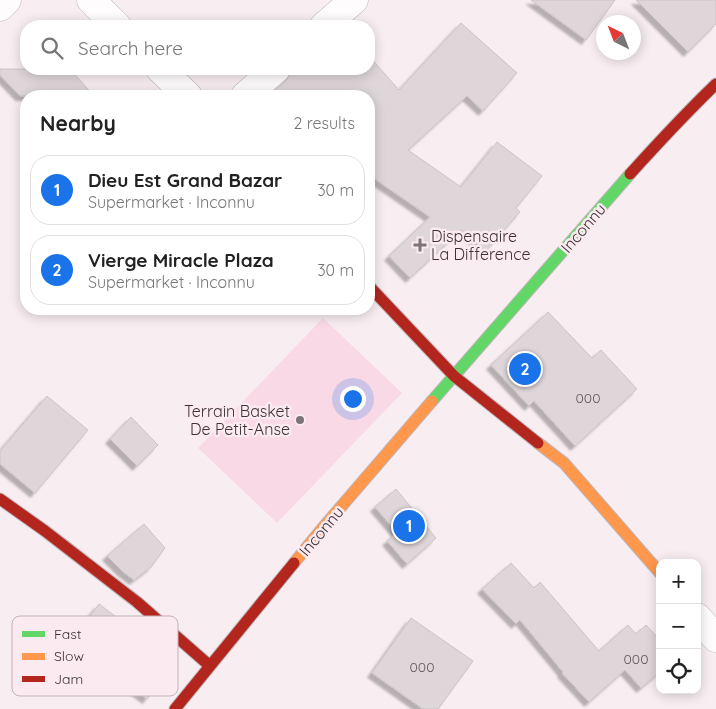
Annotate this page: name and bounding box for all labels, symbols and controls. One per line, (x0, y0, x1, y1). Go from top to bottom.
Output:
north arrow (596, 15, 641, 60)
search box (20, 20, 375, 75)
icon: search (38, 34, 66, 62)
text: Search here (78, 36, 183, 60)
text: Nearby (40, 110, 116, 136)
text: 2 results (293, 113, 355, 133)
text: Dieu Est Grand Bazar (88, 168, 282, 192)
text: 1 (54, 180, 60, 200)
text: 30 m (317, 180, 354, 200)
text: Supermarket · Inconnu (88, 192, 255, 212)
street label: Inconnu (556, 199, 610, 257)
place label: Dispensaire La Difference (431, 226, 531, 264)
marker: Dispensaire La Difference (413, 238, 427, 252)
text: Vierge Miracle Plaza (88, 248, 274, 272)
text: 2 (52, 260, 62, 280)
text: 30 m (317, 260, 354, 280)
text: Supermarket · Inconnu (88, 272, 255, 292)
pin: 2 (509, 350, 541, 388)
your location (340, 386, 366, 412)
house number: 000 (576, 389, 601, 407)
place label: Terrain Basket De Petit-Anse (184, 401, 290, 439)
marker: Terrain Basket De Petit-Anse (294, 414, 306, 426)
street label: Inconnu (294, 502, 348, 560)
pin: 1 (393, 507, 425, 545)
map controls (656, 559, 701, 694)
button: + (656, 559, 701, 604)
button: − (656, 604, 701, 649)
legend (12, 616, 178, 696)
text: Fast (54, 625, 82, 643)
text: Slow (54, 647, 84, 665)
button: locate (656, 649, 701, 694)
house number: 000 (624, 650, 649, 668)
house number: 000 (410, 658, 435, 676)
text: Jam (54, 670, 83, 688)

